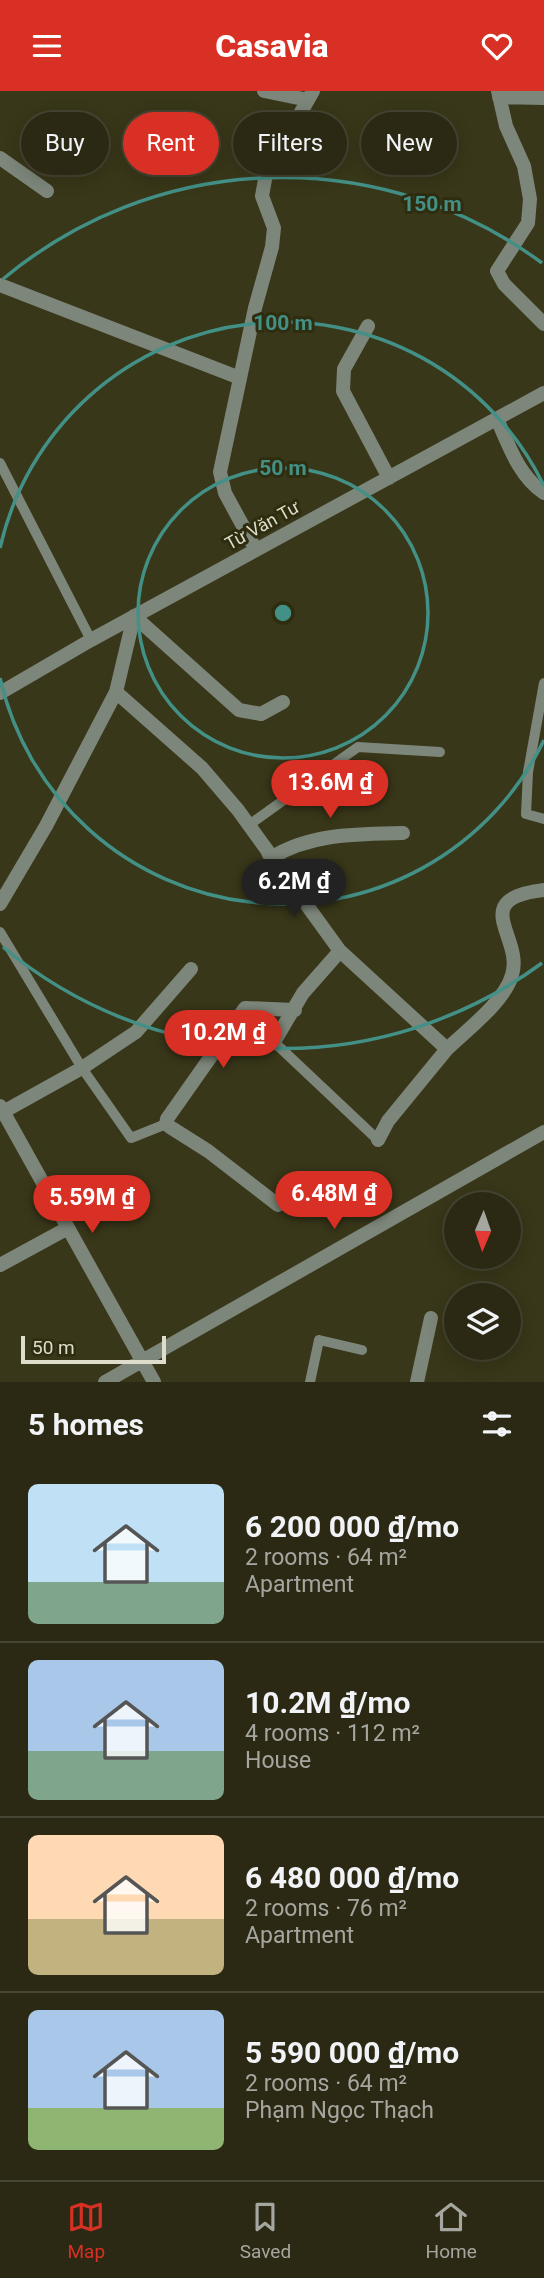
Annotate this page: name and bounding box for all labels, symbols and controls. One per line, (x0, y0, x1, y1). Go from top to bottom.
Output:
icon: menu (28, 27, 66, 65)
text: Casavia (215, 27, 329, 65)
icon: heart (478, 27, 516, 65)
chip: Buy (21, 112, 109, 175)
chip: Rent (123, 112, 219, 175)
chip: Filters (233, 112, 347, 175)
chip: New (361, 112, 457, 175)
text: 150 m (402, 192, 462, 216)
text: 100 m (253, 311, 313, 335)
text: 50 m (259, 456, 307, 480)
street label: Từ Văn Tư (221, 496, 303, 554)
centre of rings (271, 601, 295, 625)
pin: 13.6M ₫ (265, 761, 395, 820)
text: 13.6M ₫ (287, 769, 373, 796)
pin: 6.2M ₫ (237, 859, 351, 919)
text: 6.2M ₫ (258, 868, 330, 895)
pin: 10.2M ₫ (158, 1011, 288, 1070)
text: 10.2M ₫ (180, 1019, 266, 1046)
pin: 6.48M ₫ (269, 1171, 399, 1231)
pin: 5.59M ₫ (27, 1175, 157, 1235)
text: 6.48M ₫ (291, 1180, 377, 1207)
text: 5.59M ₫ (49, 1184, 135, 1211)
north arrow (444, 1192, 522, 1269)
map controls (444, 1192, 521, 1360)
button: layers (444, 1283, 521, 1360)
scale bar (21, 1333, 166, 1365)
text: 50 m (32, 1336, 75, 1359)
icon: filters (478, 1405, 516, 1443)
text: 5 homes (28, 1407, 144, 1442)
text: 6 200 000 ₫/mo (245, 1509, 459, 1544)
icon: home (84, 1512, 168, 1596)
text: 2 rooms · 64 m² (245, 1544, 407, 1571)
text: Apartment (245, 1571, 354, 1598)
text: 10.2M ₫/mo (245, 1685, 410, 1720)
icon: home (84, 1688, 168, 1772)
text: 4 rooms · 112 m² (245, 1720, 420, 1747)
text: House (245, 1747, 311, 1774)
text: 6 480 000 ₫/mo (245, 1860, 459, 1895)
icon: home (84, 1863, 168, 1947)
text: 2 rooms · 76 m² (245, 1895, 407, 1922)
text: Apartment (245, 1922, 354, 1949)
text: 5 590 000 ₫/mo (245, 2035, 459, 2070)
icon: home (84, 2038, 168, 2122)
text: 2 rooms · 64 m² (245, 2070, 407, 2097)
text: Phạm Ngọc Thạch (245, 2097, 434, 2124)
tab: Map (67, 2198, 105, 2263)
tab: Saved (240, 2198, 291, 2263)
tab: Home (426, 2198, 477, 2263)

